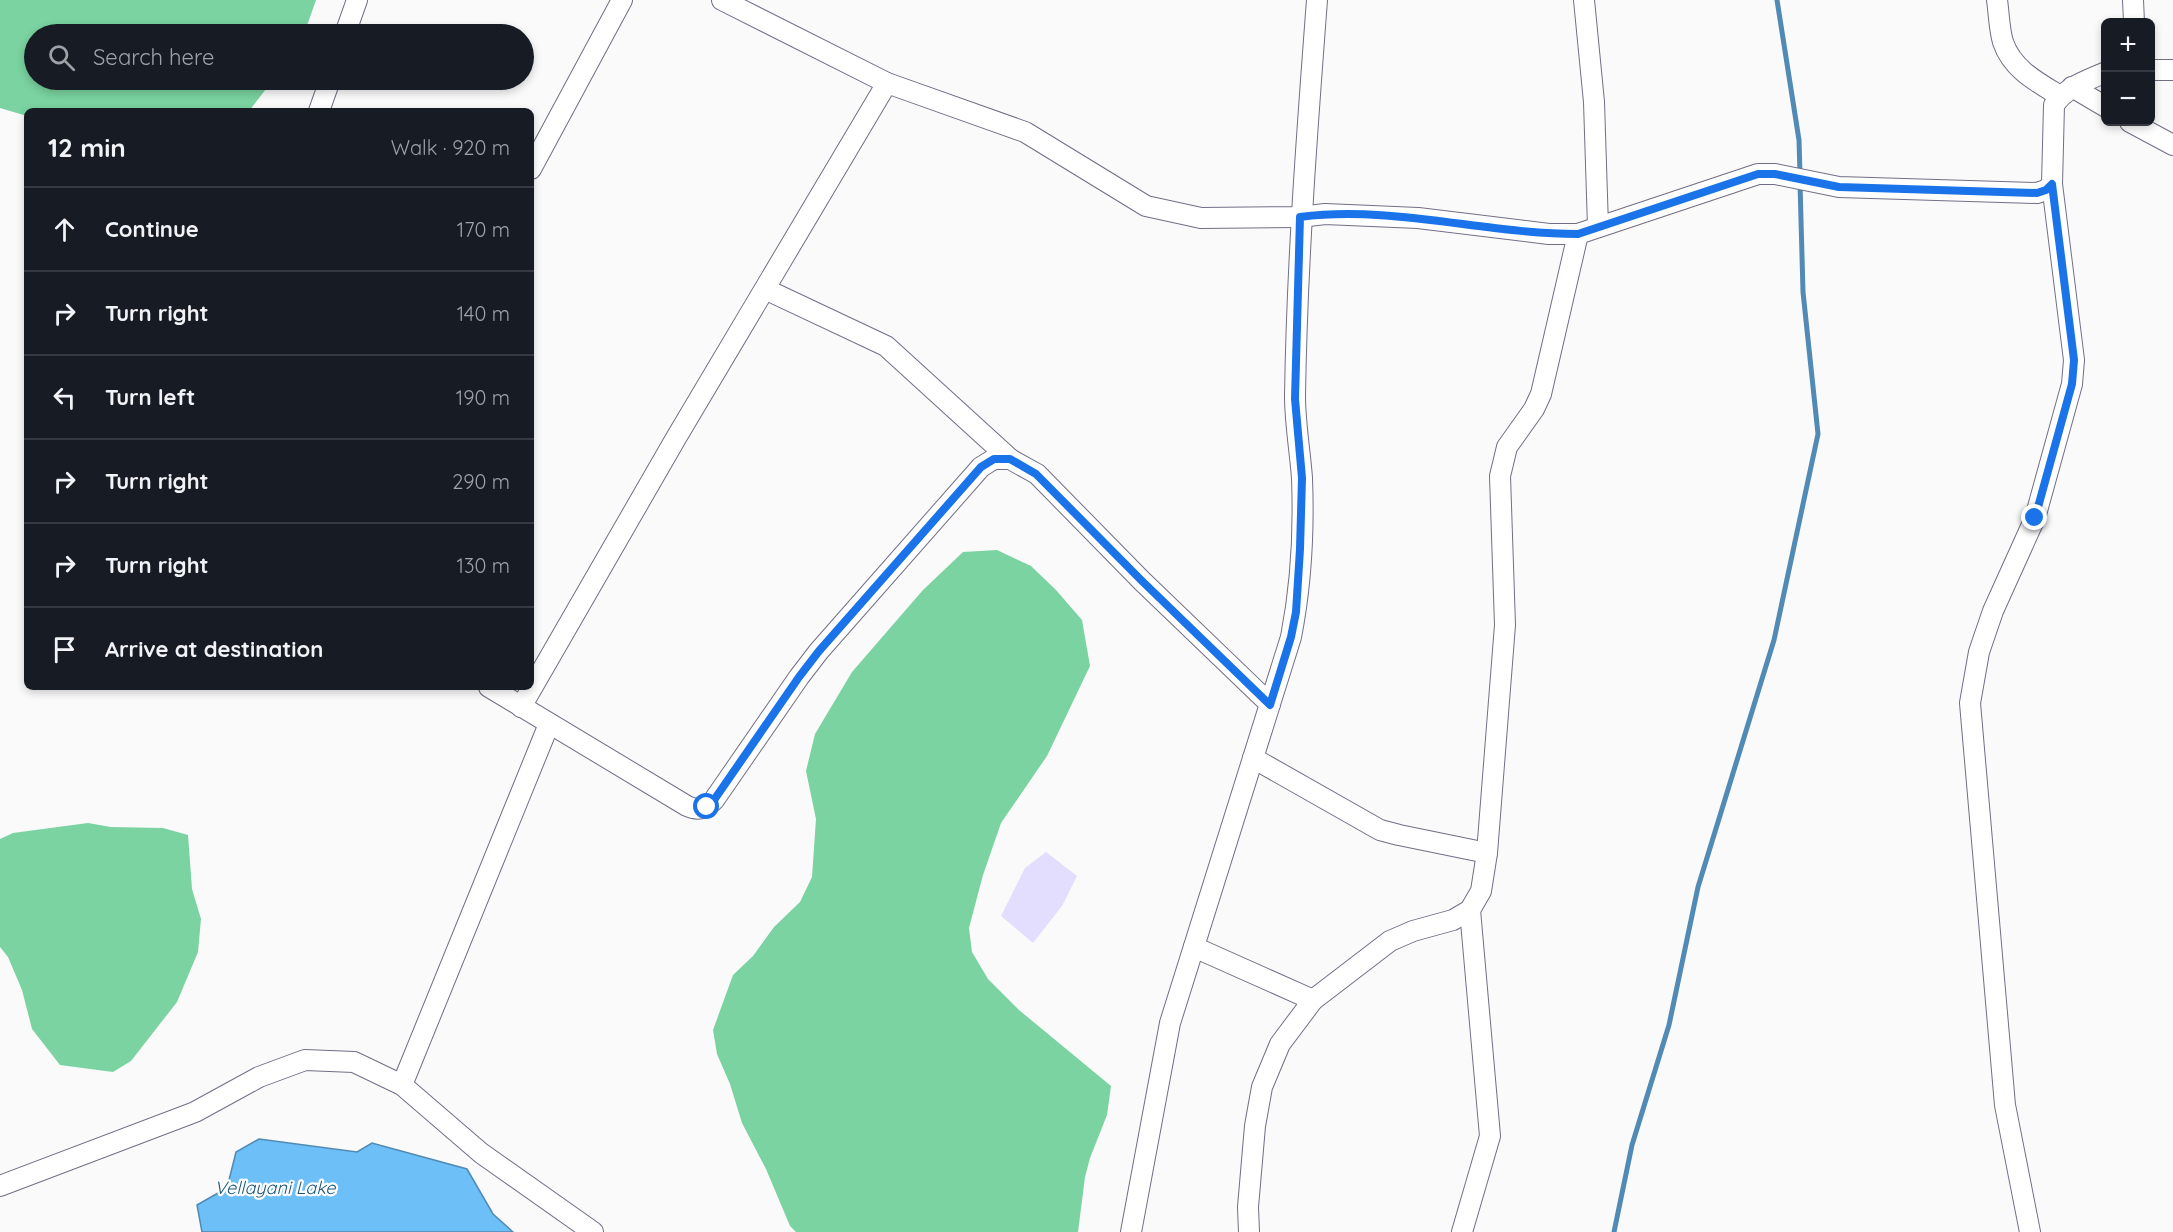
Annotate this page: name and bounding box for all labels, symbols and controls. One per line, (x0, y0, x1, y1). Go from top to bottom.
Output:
map controls (2101, 18, 2155, 126)
button: + (2101, 18, 2155, 72)
search box (24, 24, 534, 90)
icon: search (45, 41, 78, 74)
text: Search here (93, 43, 214, 71)
button: − (2101, 72, 2155, 126)
text: 12 min (48, 131, 126, 164)
text: Walk · 920 m (391, 135, 510, 160)
icon: ahead (48, 213, 81, 246)
text: Continue (105, 215, 199, 243)
text: 170 m (457, 217, 510, 242)
icon: right (48, 297, 81, 330)
text: Turn right (105, 299, 209, 327)
text: 140 m (457, 301, 510, 326)
icon: left (48, 381, 81, 414)
text: Turn left (105, 383, 195, 411)
text: 190 m (456, 385, 510, 410)
icon: right (48, 465, 81, 498)
text: Turn right (105, 467, 209, 495)
text: 290 m (452, 469, 510, 494)
route end (2021, 504, 2047, 530)
icon: right (48, 549, 81, 582)
text: Turn right (105, 551, 209, 579)
text: 130 m (457, 553, 510, 578)
icon: arrive (48, 633, 81, 666)
text: Arrive at destination (105, 635, 323, 663)
route start (693, 793, 719, 819)
water label: Vellayani Lake (214, 1176, 336, 1199)

